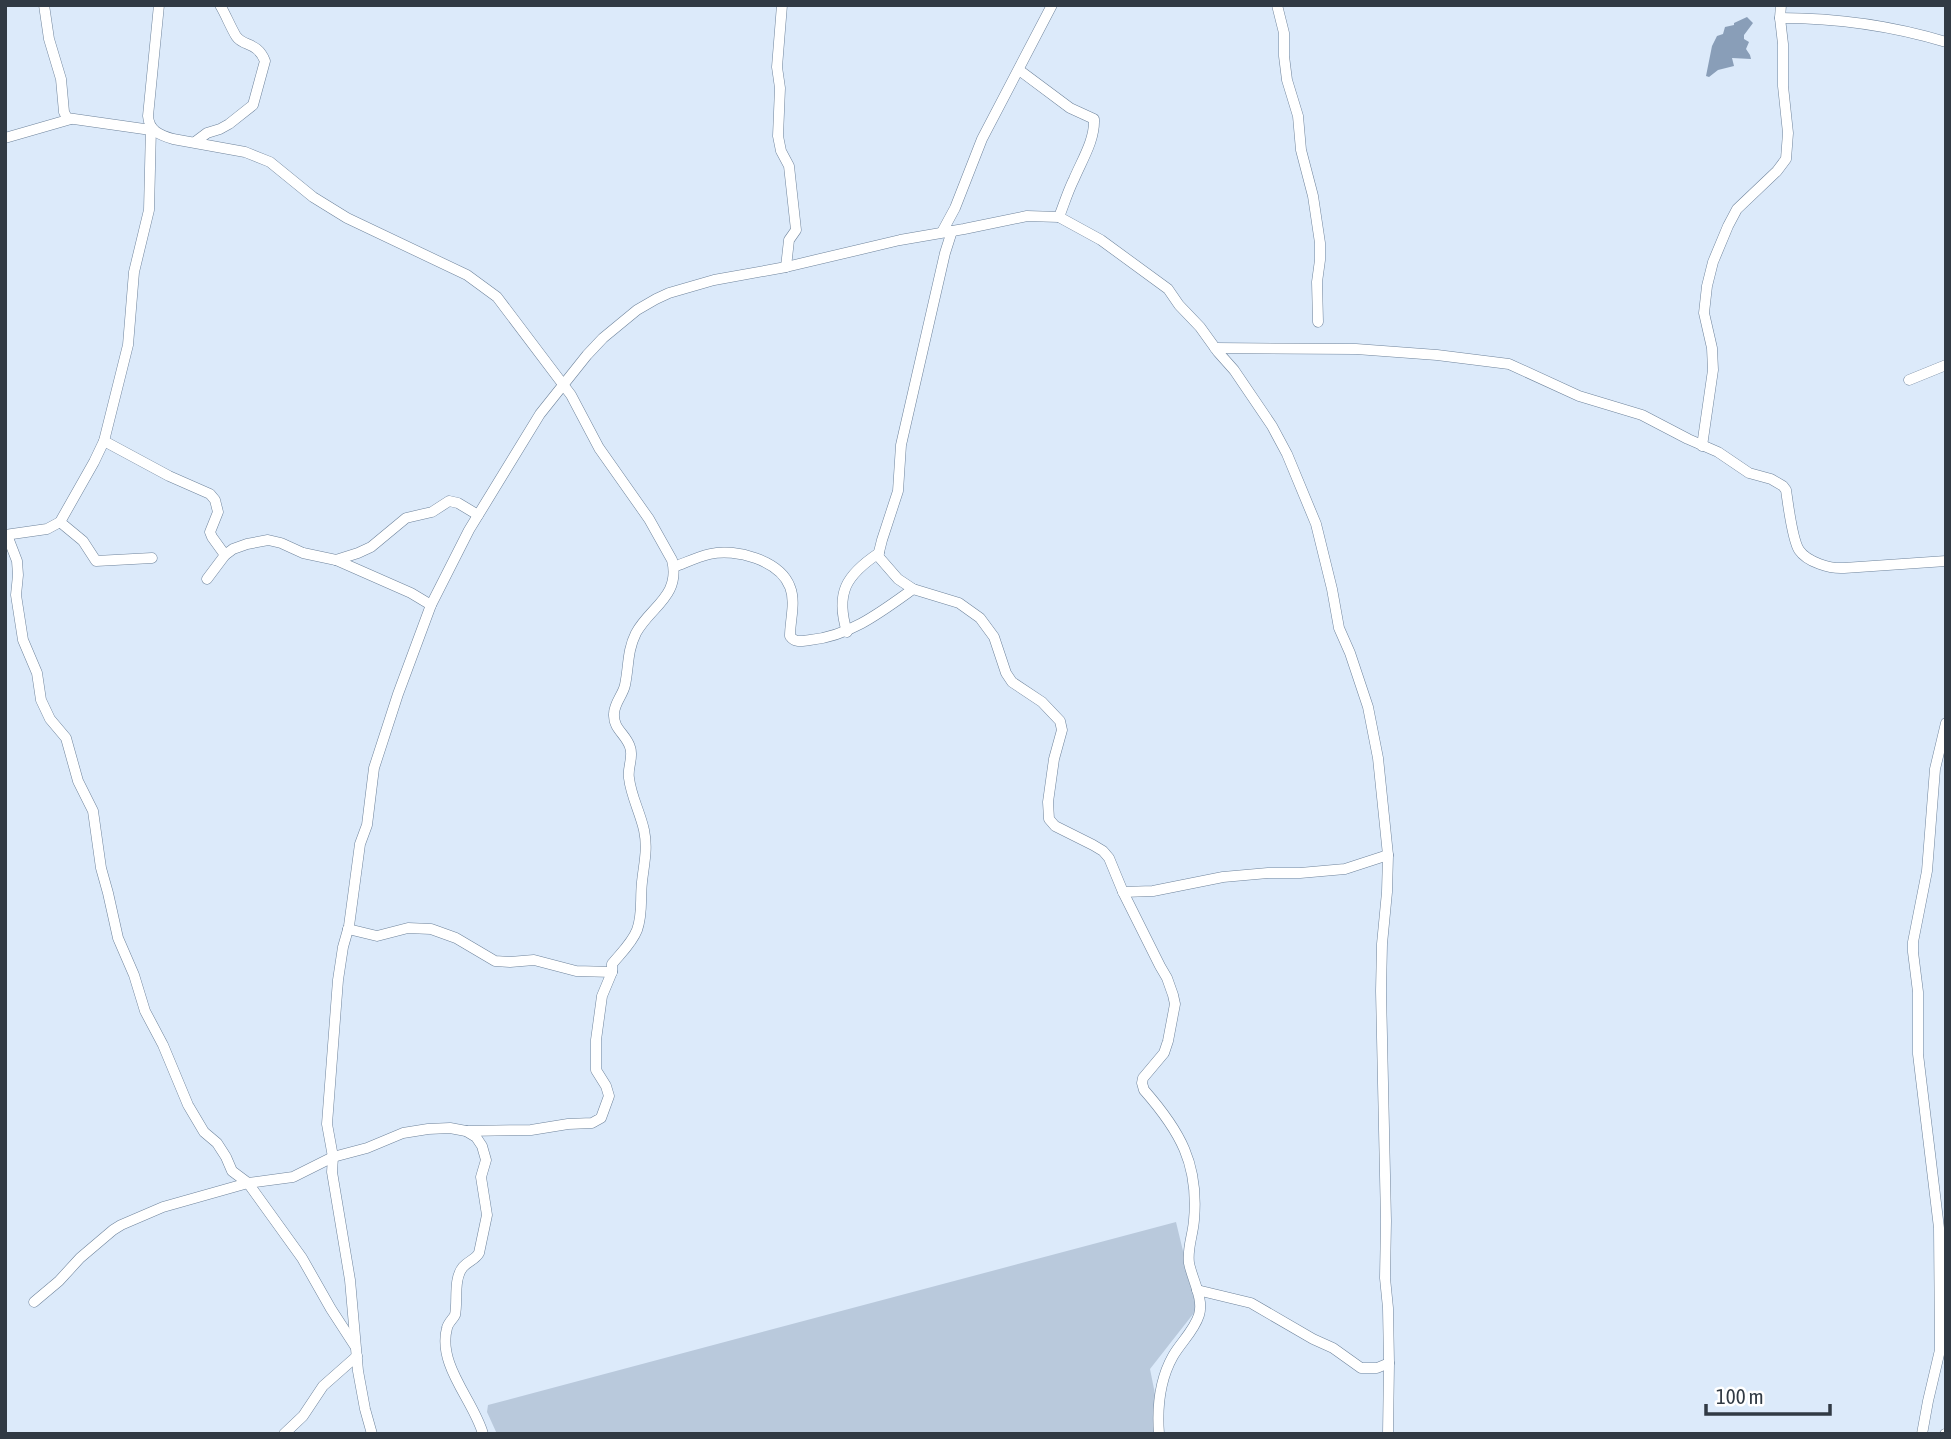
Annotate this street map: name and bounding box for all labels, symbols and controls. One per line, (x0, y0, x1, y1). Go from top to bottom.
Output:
scale bar (1706, 1372, 1830, 1416)
text: 100 m (1716, 1384, 1764, 1408)

